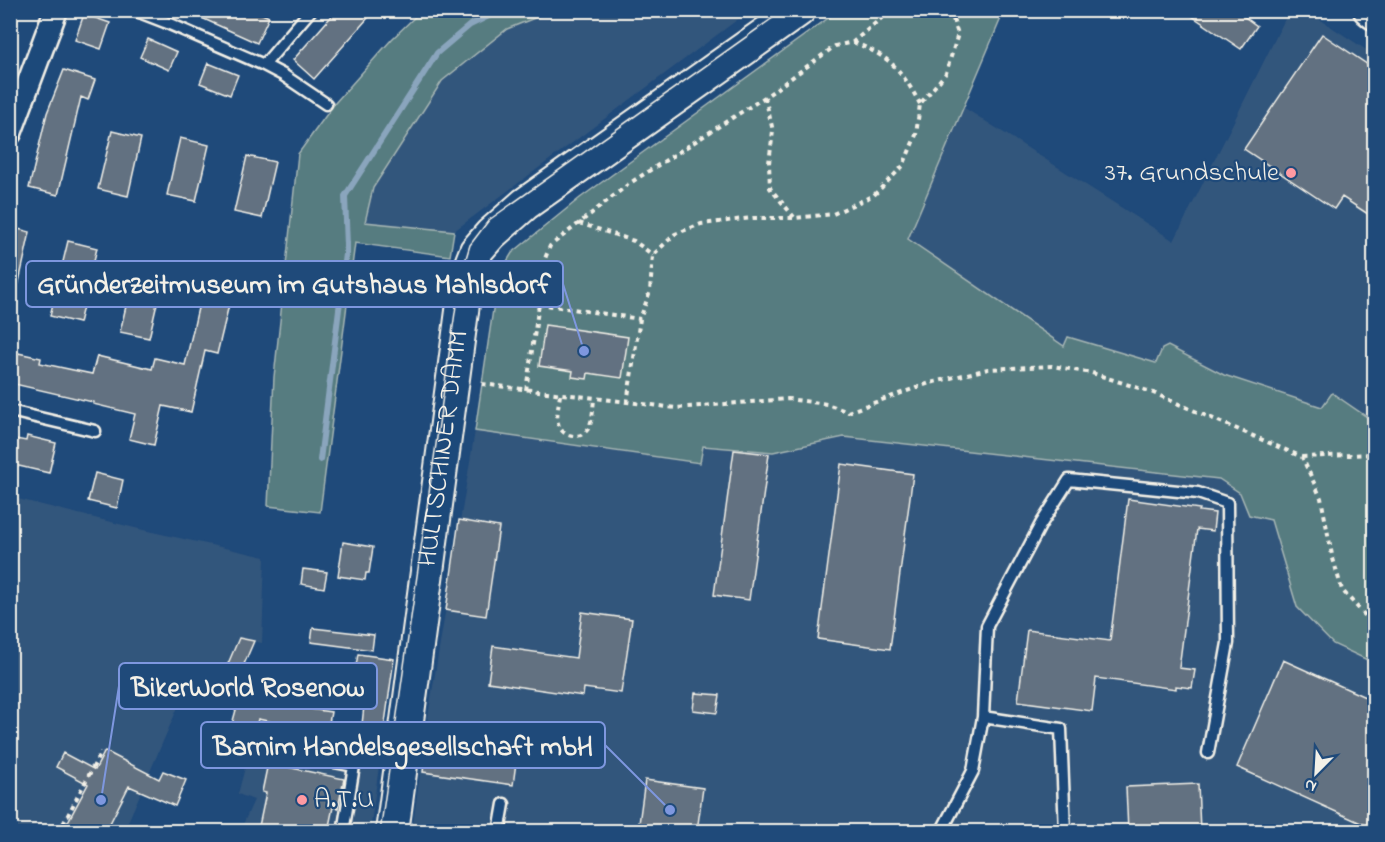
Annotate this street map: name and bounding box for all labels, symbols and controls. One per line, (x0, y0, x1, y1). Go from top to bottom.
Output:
place label: 37. Grundschule (1105, 154, 1280, 193)
marker: 37. Grundschule (1284, 166, 1298, 180)
callout: Gründerzeitmuseum im Gutshaus Mahlsdorf (26, 261, 563, 307)
text: Gründerzeitmuseum im Gutshaus Mahlsdorf (37, 266, 552, 307)
street label: HULTSCHINER DAMM (408, 328, 479, 569)
callout: BikerWorld Rosenow (119, 663, 377, 709)
text: BikerWorld Rosenow (129, 669, 365, 710)
callout: Barnim Handelsgesellschaft mbH (201, 722, 605, 768)
text: Barnim Handelsgesellschaft mbH (211, 728, 593, 770)
north arrow (1286, 743, 1346, 803)
text: N (1301, 772, 1321, 798)
place label: A.T.U (314, 781, 374, 820)
marker: A.T.U (295, 793, 309, 807)

